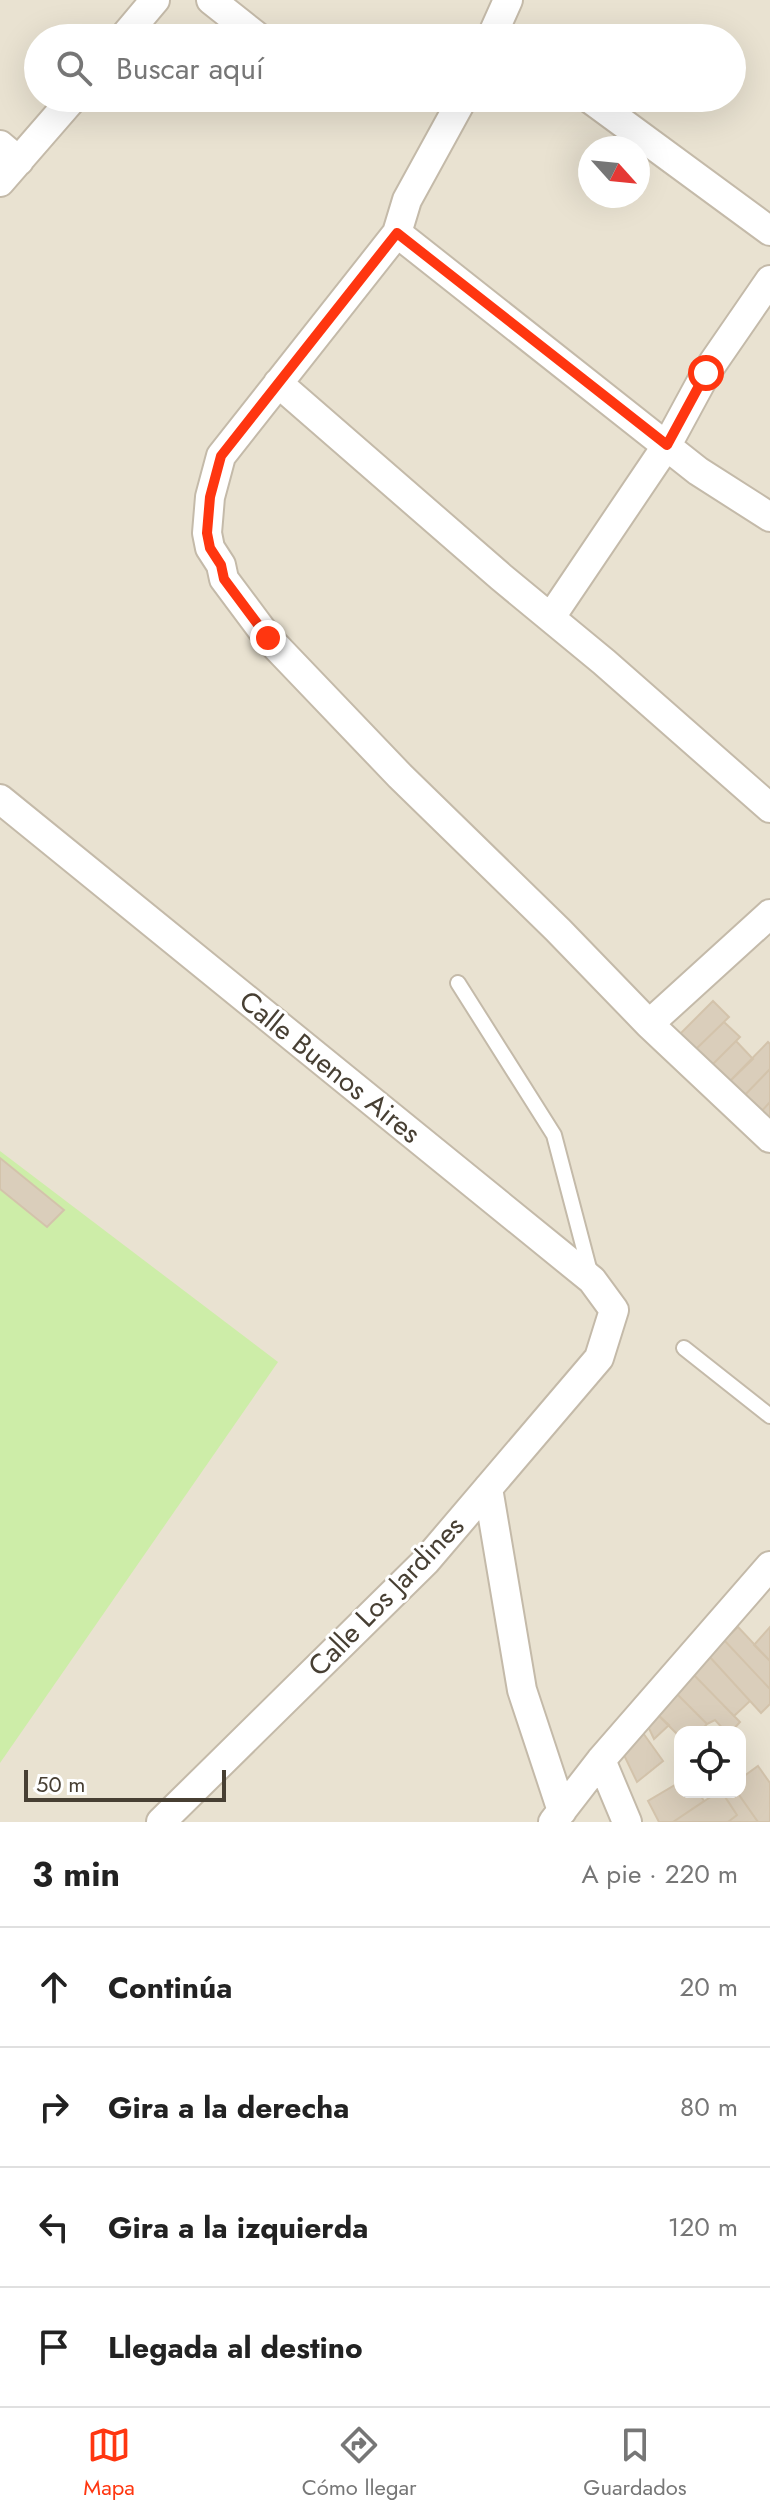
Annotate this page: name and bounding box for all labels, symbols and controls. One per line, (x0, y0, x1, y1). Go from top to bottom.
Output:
search box (24, 24, 746, 112)
icon: search (52, 46, 96, 90)
text: Buscar aquí (116, 47, 264, 90)
north arrow (578, 136, 650, 208)
route start (688, 355, 724, 391)
route end (250, 620, 286, 656)
street label: Calle Buenos Aires (230, 981, 430, 1153)
street label: Calle Los Jardines (299, 1506, 473, 1686)
map controls (674, 1726, 746, 1798)
button: locate (674, 1726, 746, 1798)
scale bar (24, 1766, 226, 1802)
text: 50 m (36, 1768, 85, 1800)
text: 3 min (32, 1850, 120, 1899)
text: A pie · 220 m (581, 1855, 738, 1893)
icon: ahead (32, 1965, 76, 2009)
text: Continúa (108, 1966, 232, 2009)
text: 20 m (680, 1968, 738, 2006)
icon: right (32, 2085, 76, 2129)
text: Gira a la derecha (108, 2086, 349, 2129)
text: 80 m (680, 2088, 738, 2126)
icon: left (32, 2205, 76, 2249)
text: Gira a la izquierda (108, 2206, 368, 2249)
text: 120 m (668, 2208, 738, 2246)
icon: arrive (32, 2325, 76, 2369)
text: Llegada al destino (108, 2326, 363, 2369)
tab: Mapa (83, 2423, 135, 2503)
tab: Cómo llegar (302, 2423, 417, 2503)
tab: Guardados (583, 2423, 687, 2503)

